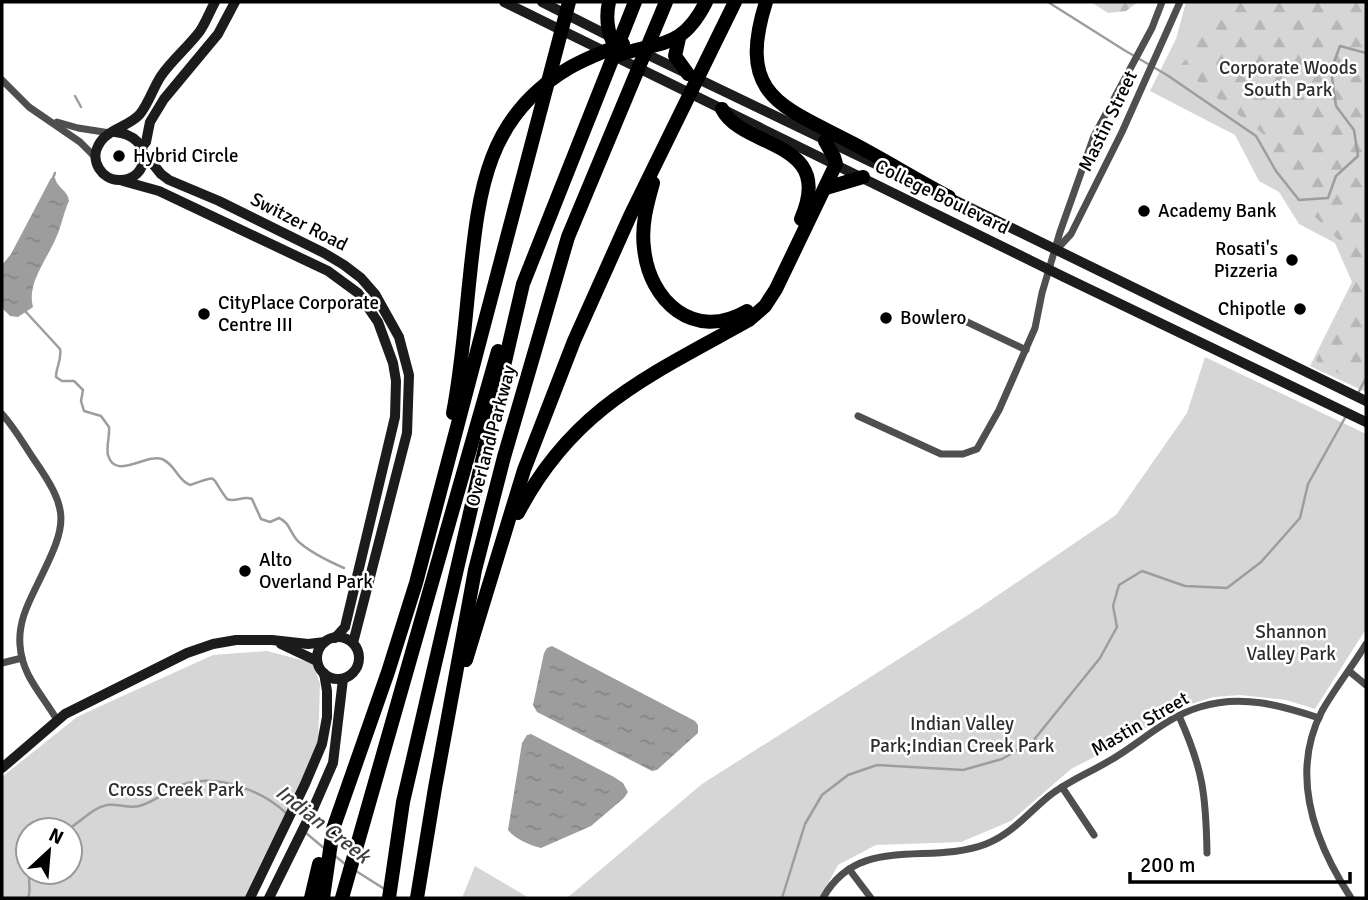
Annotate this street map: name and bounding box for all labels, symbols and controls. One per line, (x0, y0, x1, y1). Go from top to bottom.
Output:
park label: Corporate Woods South Park (1219, 56, 1357, 102)
street label: Mastin Street (1073, 66, 1143, 175)
place label: Hybrid Circle (133, 144, 239, 168)
marker: Hybrid Circle (111, 148, 127, 164)
street label: College Boulevard (871, 154, 1013, 240)
street label: Switzer Road (246, 187, 352, 257)
place label: Academy Bank (1158, 199, 1277, 223)
marker: Academy Bank (1136, 203, 1152, 219)
place label: Rosati's Pizzeria (1214, 237, 1278, 283)
marker: Rosati's Pizzeria (1284, 252, 1300, 268)
place label: CityPlace Corporate Centre III (218, 291, 379, 337)
place label: Chipotle (1218, 297, 1286, 321)
marker: Chipotle (1292, 301, 1308, 317)
marker: CityPlace Corporate Centre III (196, 306, 212, 322)
place label: Bowlero (900, 306, 966, 330)
marker: Bowlero (878, 310, 894, 326)
street label: Overland Parkway (461, 362, 521, 509)
place label: Alto Overland Park (259, 548, 373, 594)
marker: Alto Overland Park (237, 563, 253, 579)
park label: Shannon Valley Park (1246, 620, 1336, 666)
street label: Mastin Street (1087, 686, 1194, 762)
park label: Indian Valley Park;Indian Creek Park (870, 712, 1055, 758)
park label: Cross Creek Park (108, 778, 245, 802)
water label: Indian Creek (271, 779, 377, 870)
north arrow (14, 816, 84, 886)
text: N (45, 823, 67, 850)
scale bar (1130, 841, 1350, 885)
text: 200 m (1140, 852, 1195, 878)

